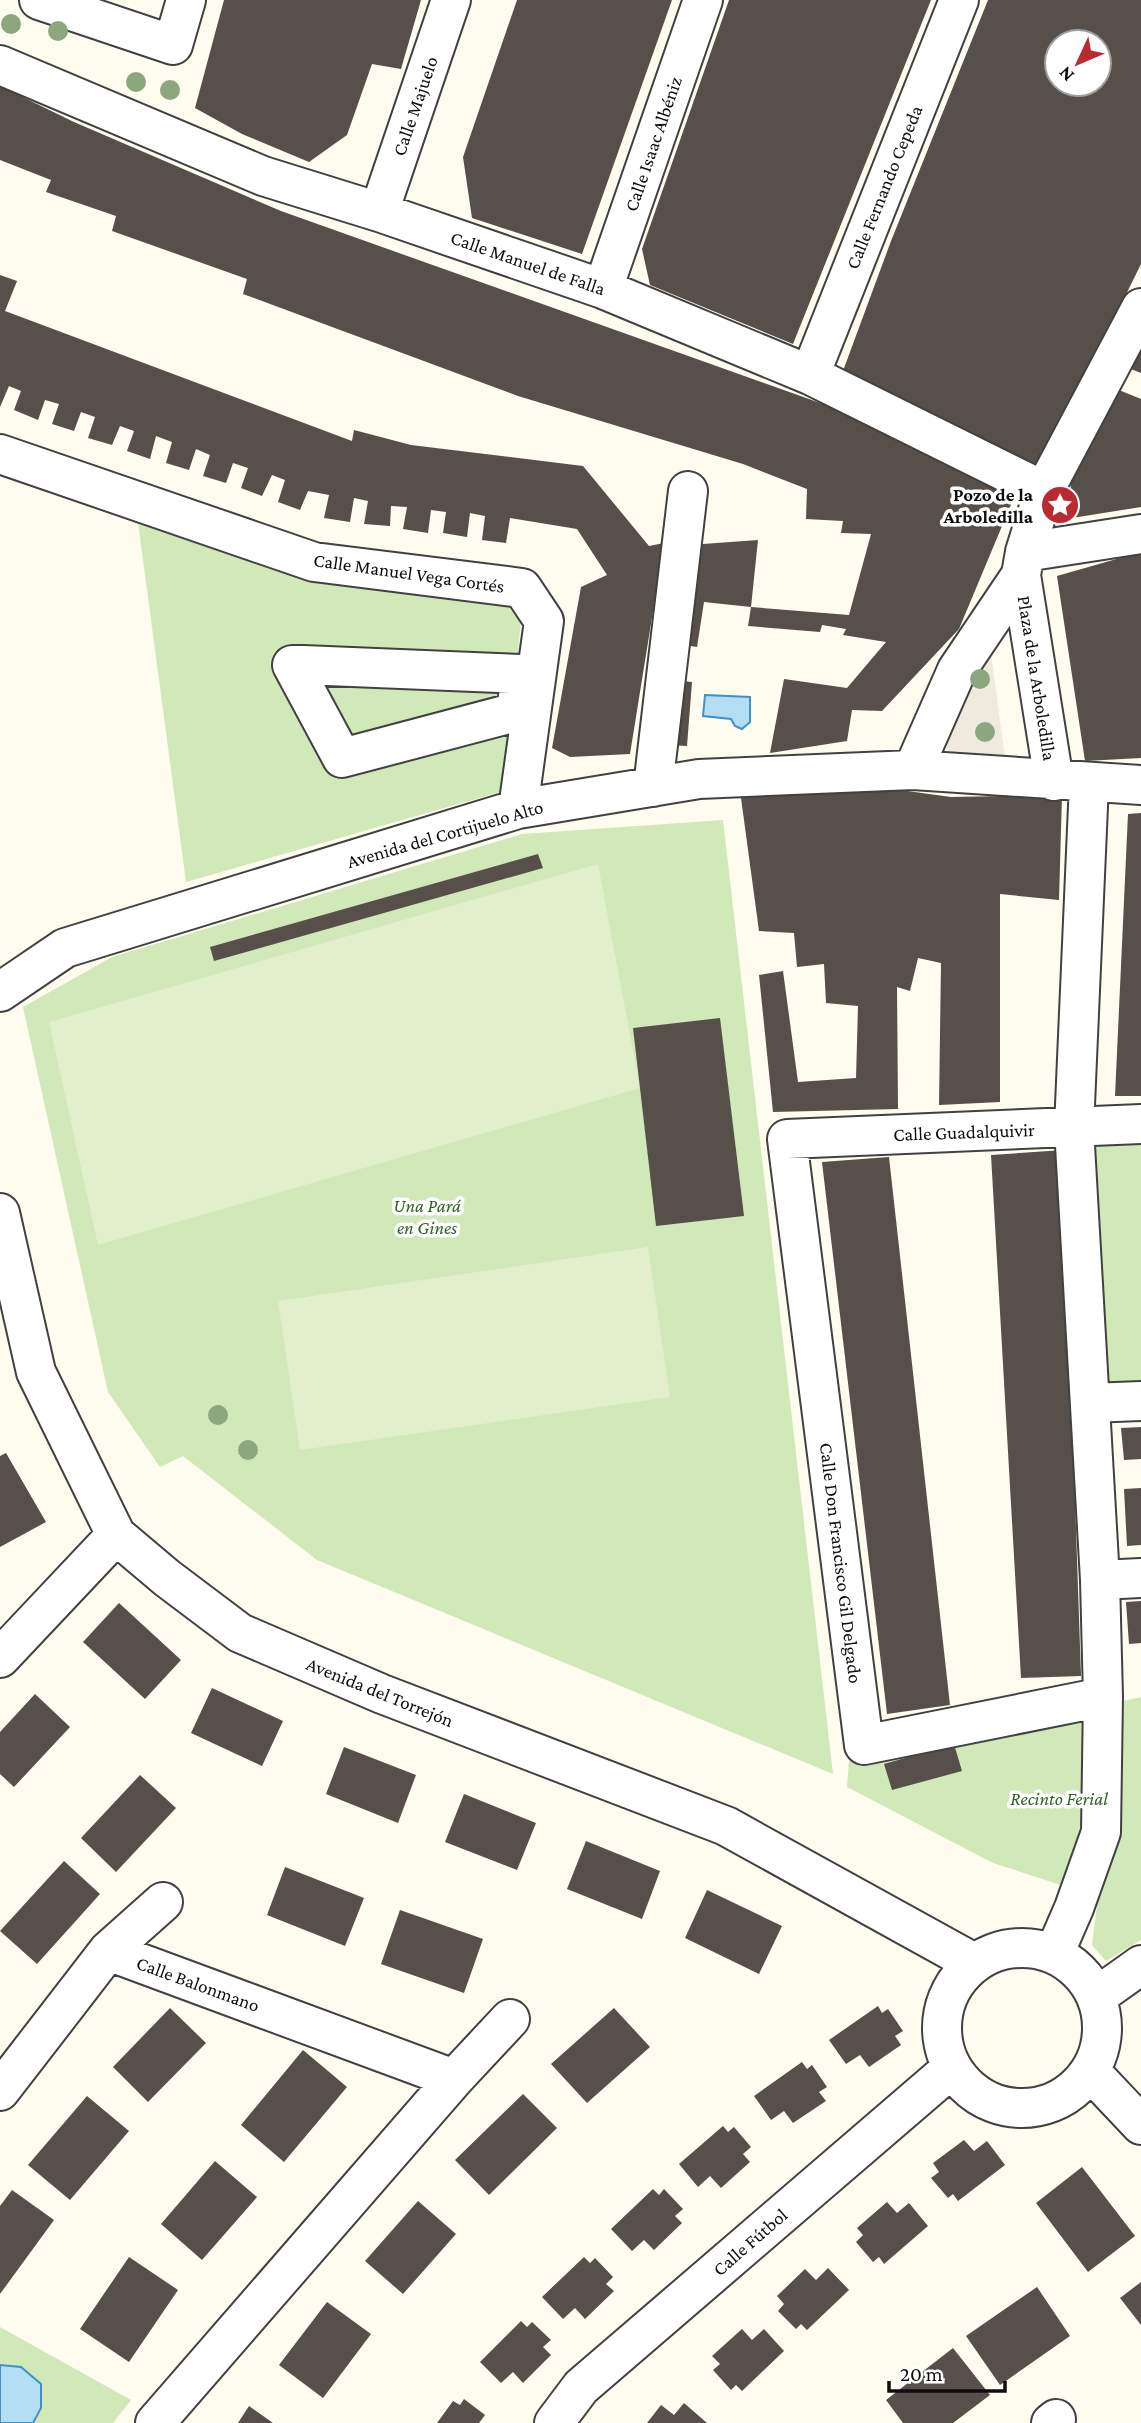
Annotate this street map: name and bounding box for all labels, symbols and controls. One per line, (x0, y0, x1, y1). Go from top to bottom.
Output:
north arrow (1043, 28, 1113, 98)
street label: Calle Majuelo (388, 53, 443, 159)
text: N (1054, 62, 1078, 86)
street label: Calle Isaac Albéniz (620, 74, 686, 214)
street label: Calle Fernando Cepeda (842, 102, 927, 272)
street label: Calle Manuel de Falla (448, 227, 608, 299)
place label: Pozo de la Arboledilla (942, 484, 1034, 527)
place icon: Pozo de la Arboledilla (1039, 484, 1081, 526)
street label: Calle Manuel Vega Cortés (312, 549, 506, 597)
street label: Plaza de la Arboledilla (1014, 594, 1060, 762)
street label: Avenida del Cortijuelo Alto (345, 796, 546, 873)
street label: Calle Guadalquivir (893, 1119, 1035, 1145)
park label: Una Pará en Gines (393, 1195, 461, 1238)
street label: Calle Don Francisco Gil Delgado (816, 1441, 866, 1685)
street label: Avenida del Torrejón (303, 1653, 457, 1732)
park label: Recinto Ferial (1010, 1788, 1108, 1809)
street label: Calle Balonmano (134, 1952, 262, 2016)
street label: Calle Fútbol (709, 2204, 791, 2280)
scale bar (889, 2350, 1004, 2394)
text: 20 m (900, 2362, 943, 2386)

